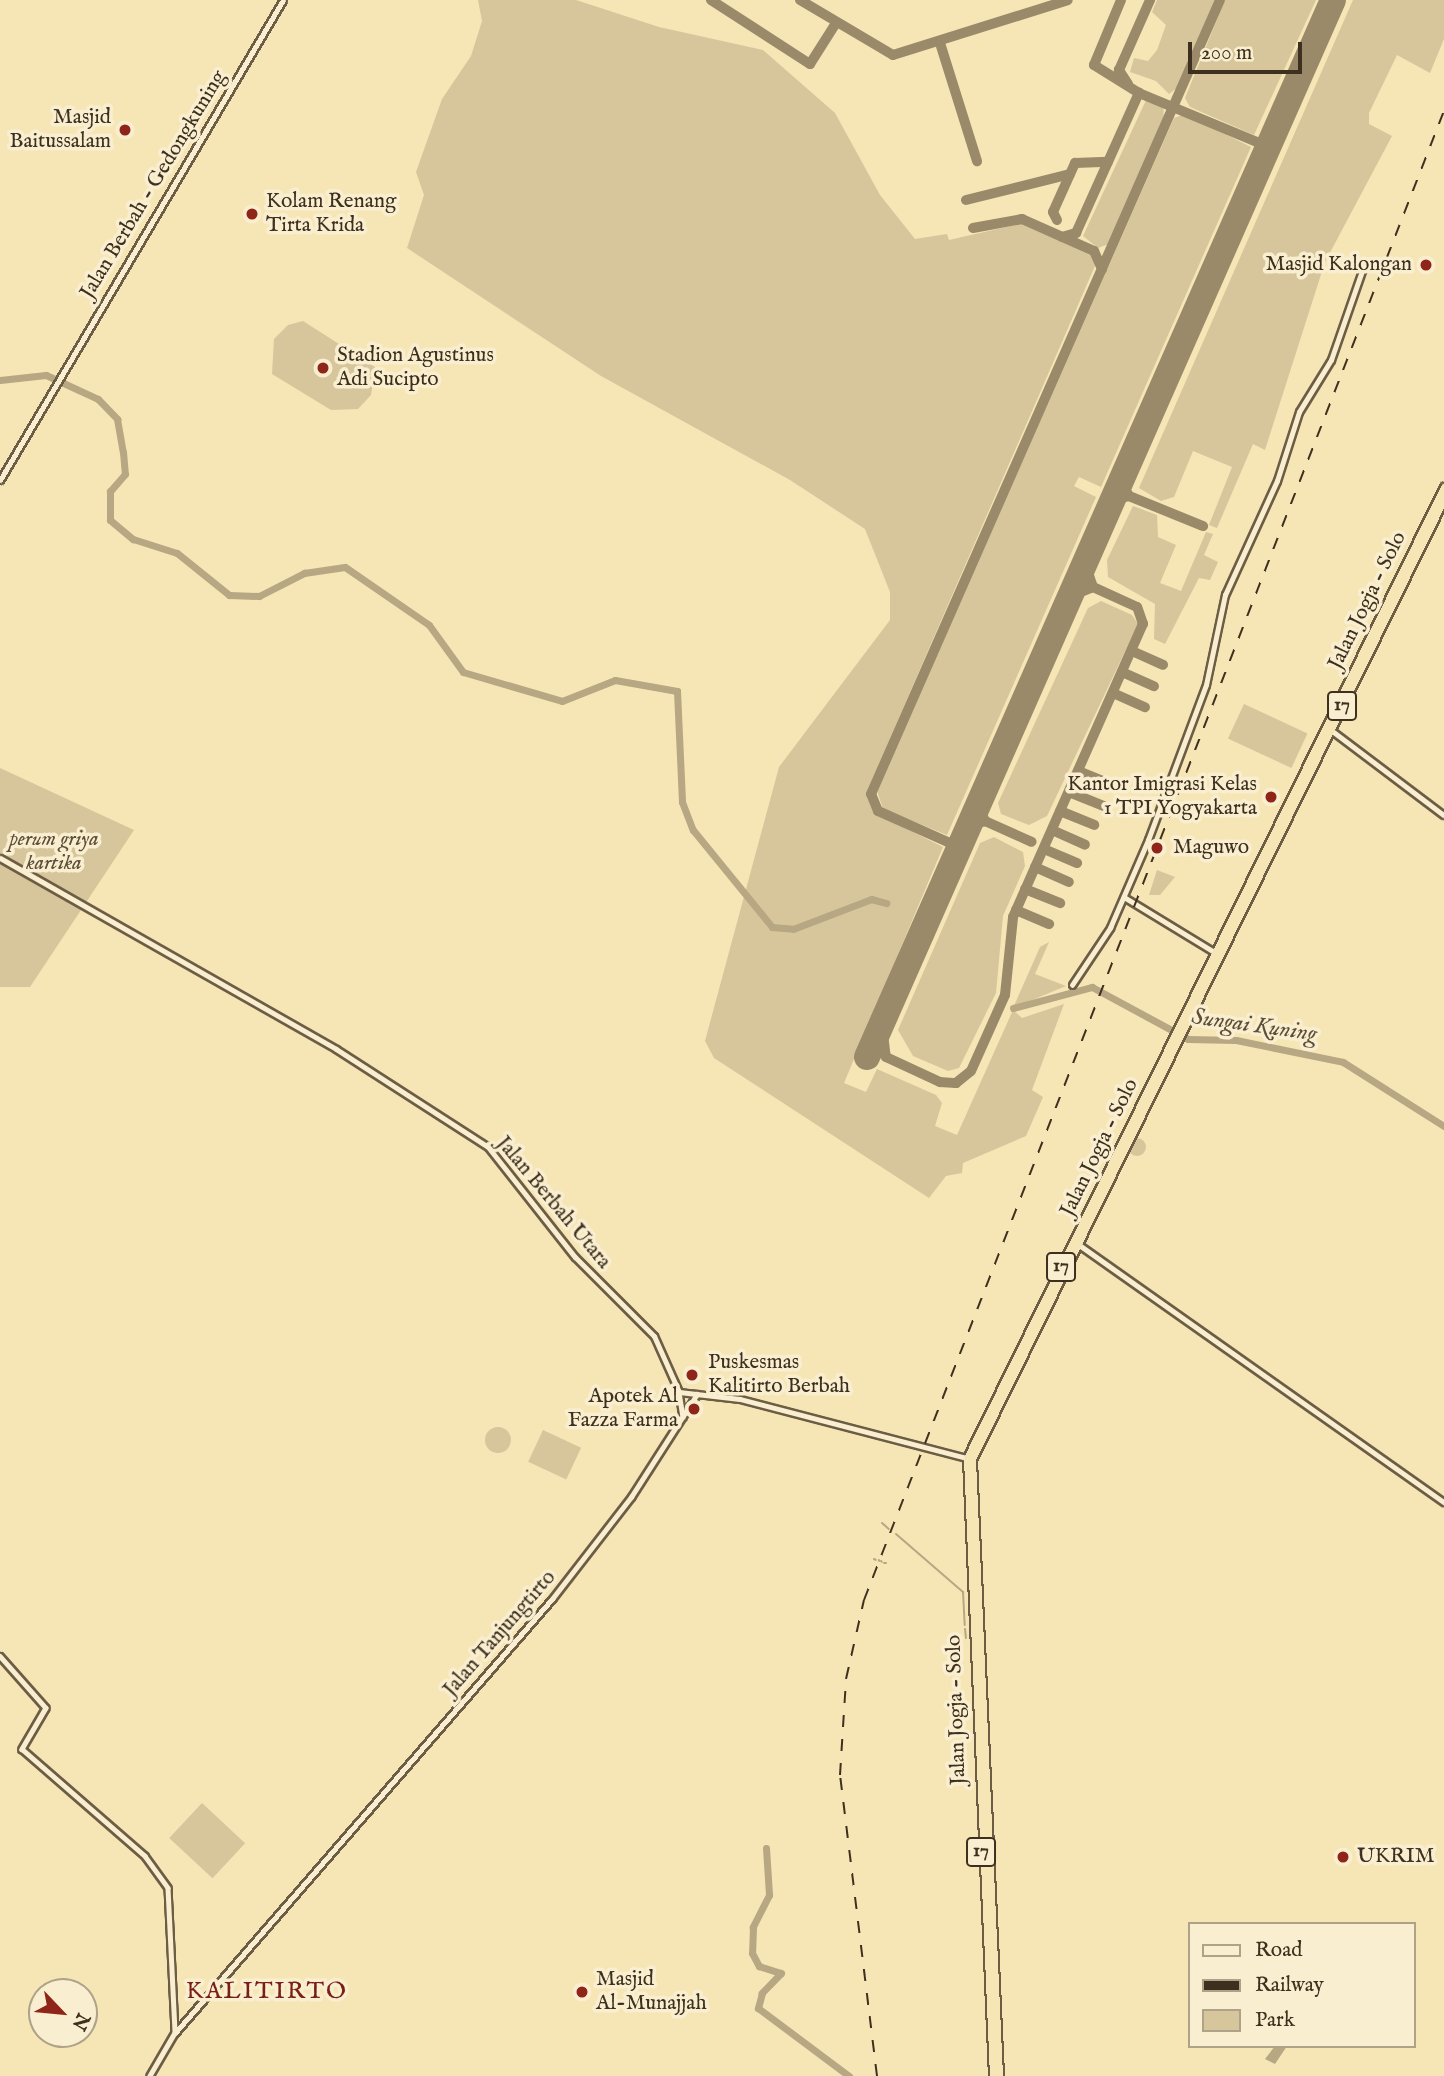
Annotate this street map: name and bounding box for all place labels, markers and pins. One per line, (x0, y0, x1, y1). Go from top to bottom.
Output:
place label: Masjid Baitussalam (9, 105, 111, 155)
marker: Masjid Baitussalam (117, 122, 133, 138)
place label: Kolam Renang Tirta Krida (266, 189, 396, 239)
marker: Kolam Renang Tirta Krida (244, 206, 260, 222)
place label: Masjid Kalongan (1266, 252, 1412, 278)
marker: Masjid Kalongan (1418, 257, 1434, 273)
place label: Stadion Agustinus Adi Sucipto (337, 343, 494, 393)
marker: Stadion Agustinus Adi Sucipto (315, 360, 331, 376)
place label: Kantor Imigrasi Kelas 1 TPI Yogyakarta (1067, 772, 1257, 822)
marker: Kantor Imigrasi Kelas 1 TPI Yogyakarta (1263, 789, 1279, 805)
place label: Maguwo (1173, 835, 1249, 861)
marker: Maguwo (1147, 838, 1167, 858)
place label: Puskesmas Kalitirto Berbah (708, 1350, 850, 1400)
marker: Puskesmas Kalitirto Berbah (682, 1365, 702, 1385)
place label: Apotek Al Fazza Farma (568, 1384, 678, 1434)
marker: Apotek Al Fazza Farma (684, 1399, 704, 1419)
place label: UKRIM (1357, 1844, 1435, 1870)
marker: UKRIM (1335, 1849, 1351, 1865)
place label: Masjid Al-Munajjah (596, 1967, 707, 2017)
marker: Masjid Al-Munajjah (574, 1984, 590, 2000)

